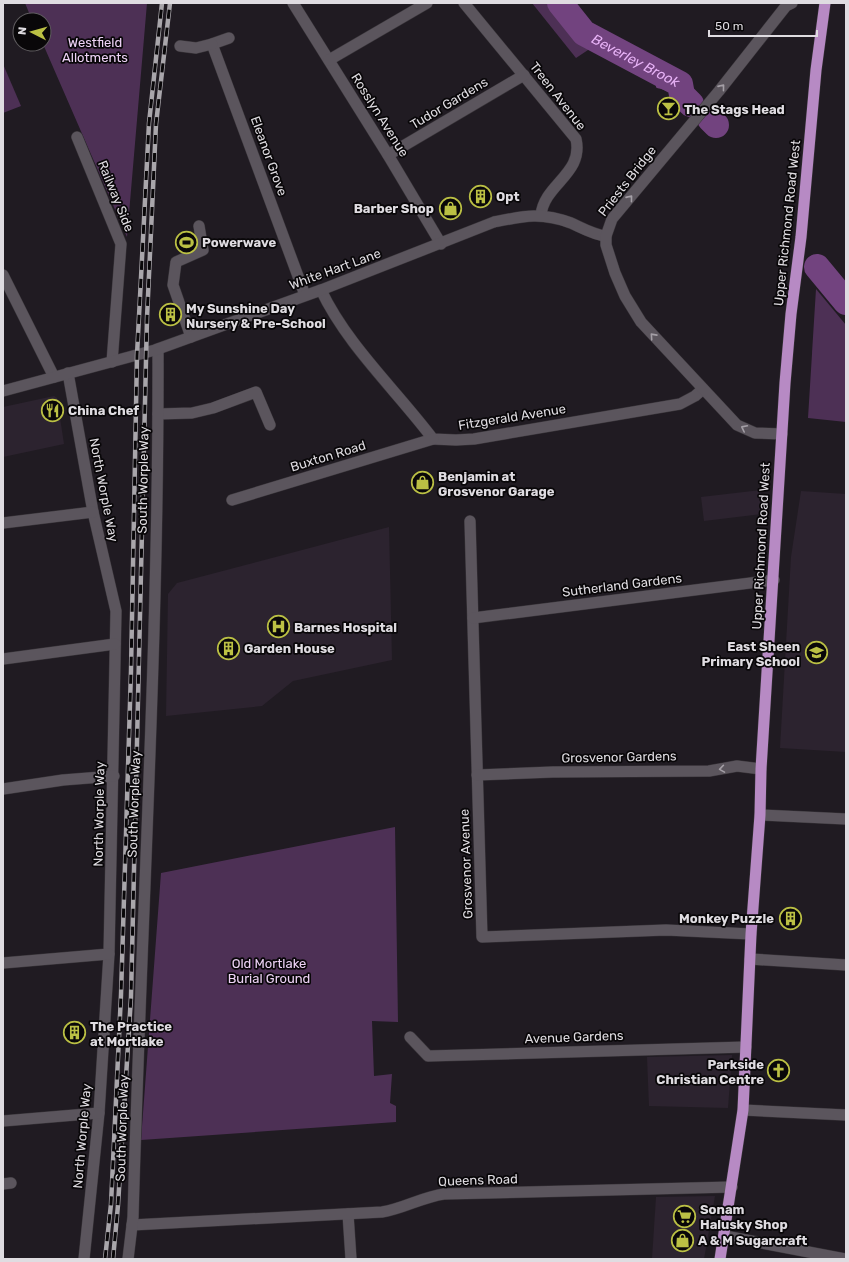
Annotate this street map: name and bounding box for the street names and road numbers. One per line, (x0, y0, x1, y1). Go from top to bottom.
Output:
street label: Treen Avenue (527, 59, 589, 133)
street label: Rosslyn Avenue (348, 70, 412, 160)
street label: Tudor Gardens (408, 74, 491, 132)
street label: Eleanor Grove (248, 114, 290, 198)
street label: Upper Richmond Road West (771, 139, 803, 307)
street label: Priests Bridge (595, 143, 660, 220)
street label: Railway Side (95, 158, 137, 234)
street label: White Hart Lane (287, 245, 383, 293)
street label: Fitzgerald Avenue (457, 401, 567, 434)
street label: South Worple Way (135, 426, 151, 534)
street label: North Worple Way (87, 437, 121, 543)
street label: Buxton Road (289, 437, 367, 475)
street label: Upper Richmond Road West (749, 462, 773, 630)
street label: Sutherland Gardens (561, 570, 683, 600)
street label: Grosvenor Gardens (561, 748, 677, 766)
street label: South Worple Way (125, 750, 143, 858)
street label: North Worple Way (91, 761, 107, 867)
street label: Grosvenor Avenue (457, 809, 475, 919)
street label: Avenue Gardens (524, 1028, 624, 1046)
street label: South Worple Way (113, 1074, 131, 1182)
street label: North Worple Way (70, 1083, 94, 1189)
street label: Queens Road (438, 1171, 518, 1189)

